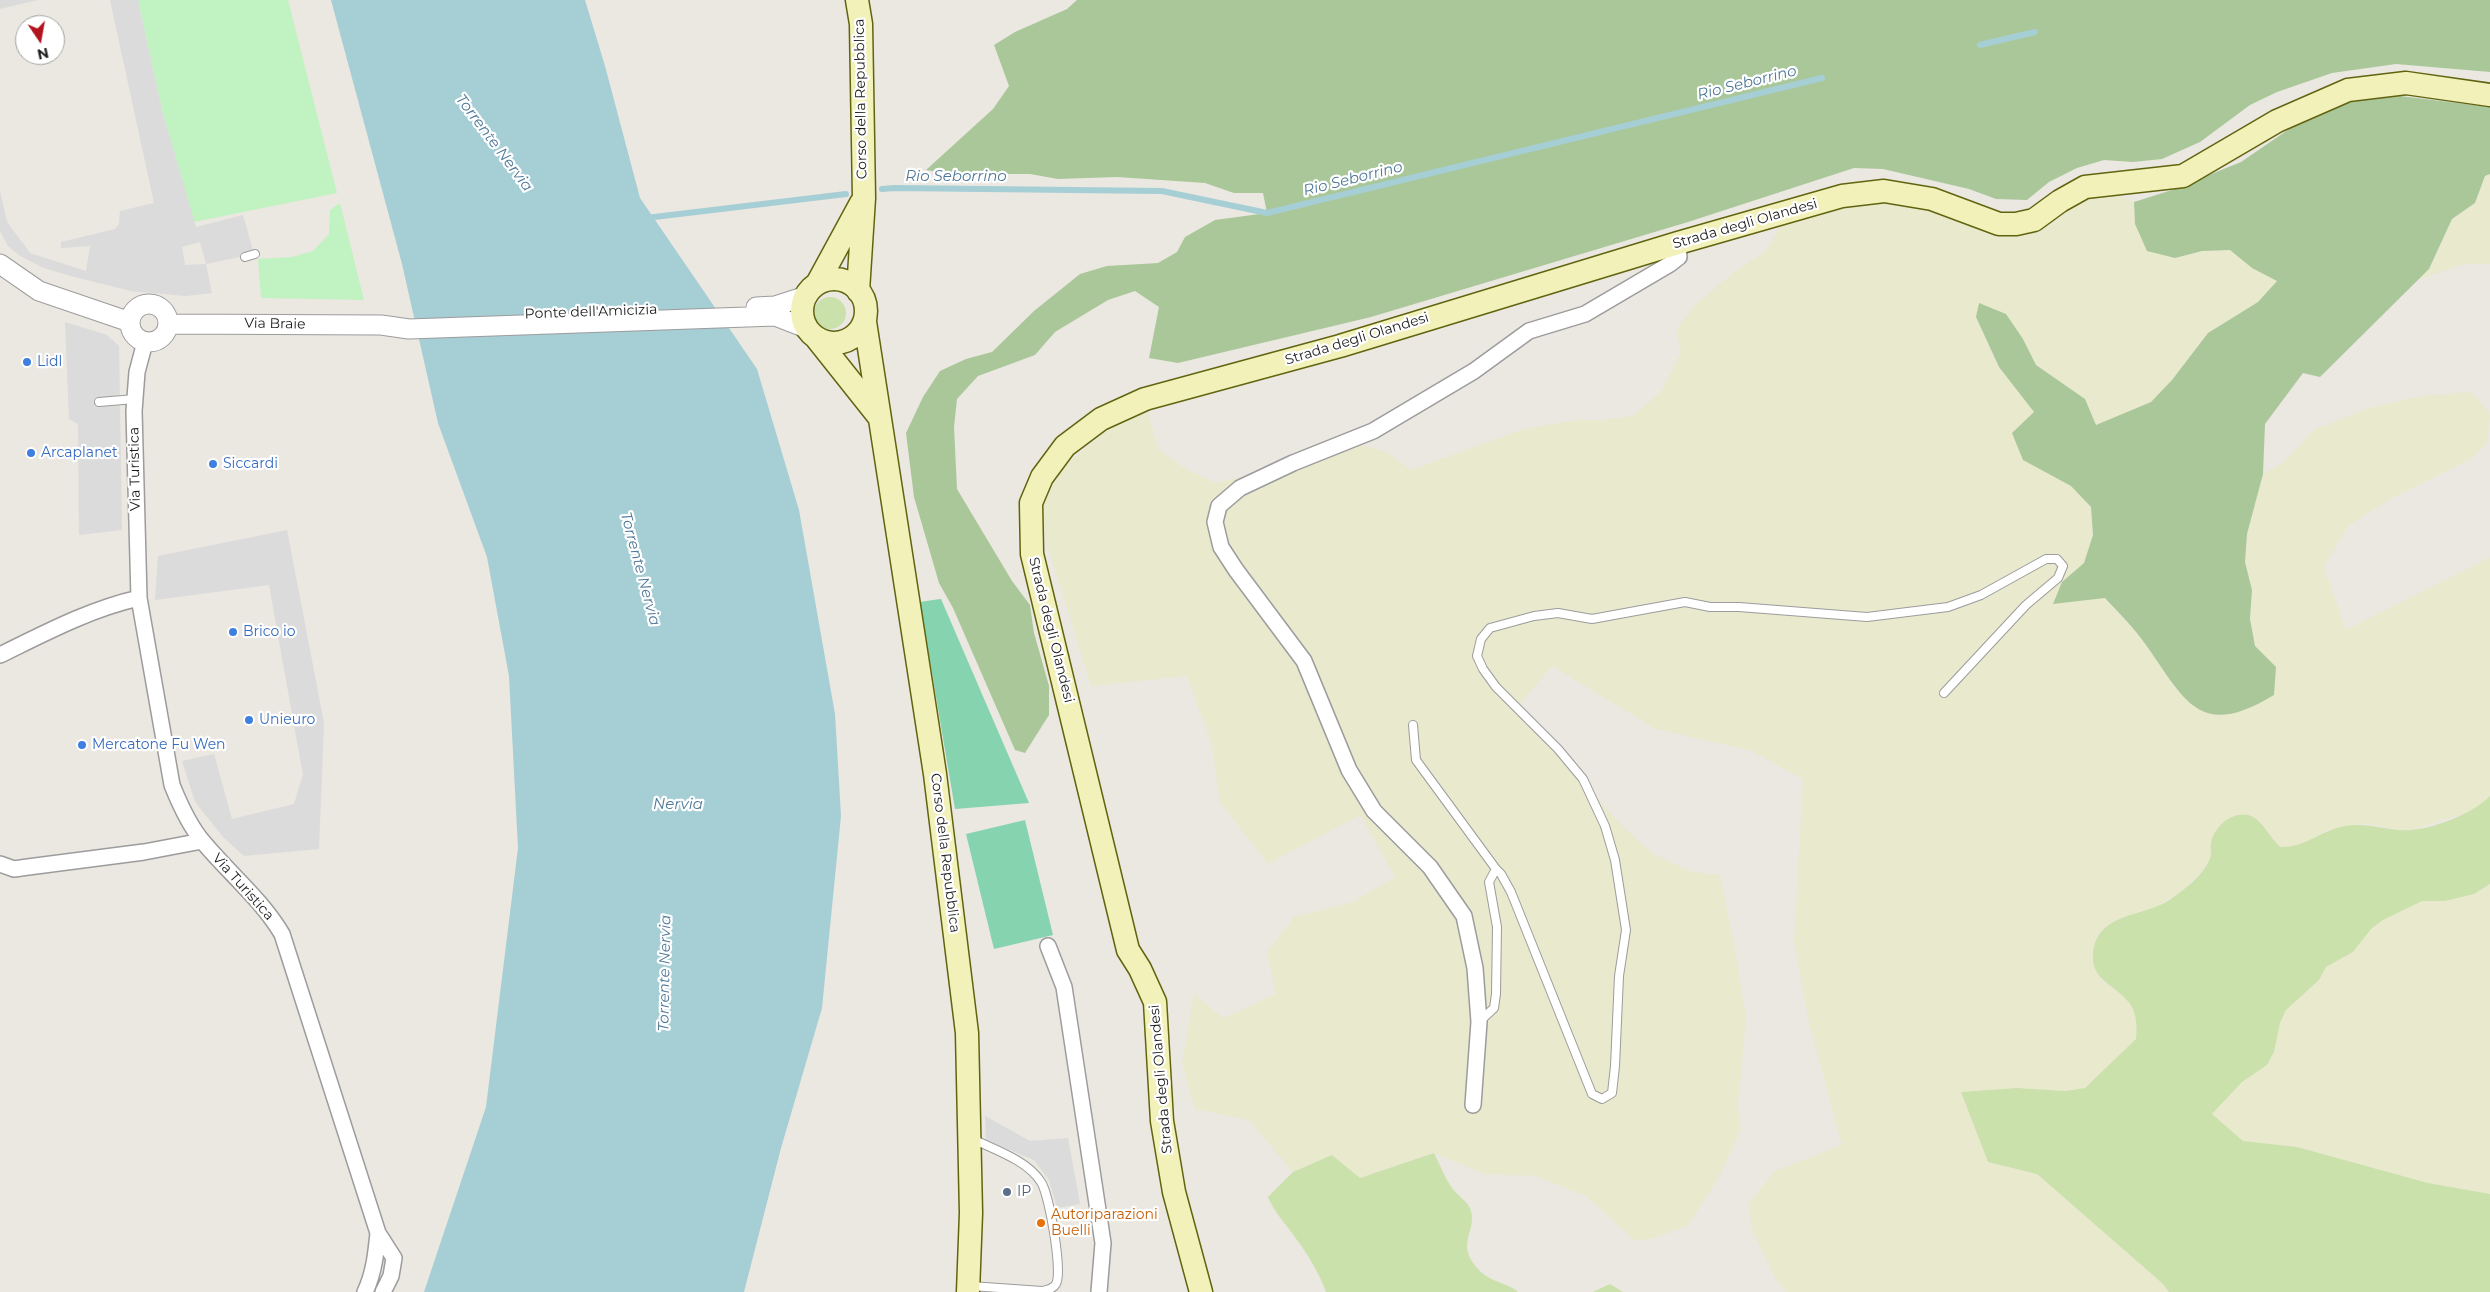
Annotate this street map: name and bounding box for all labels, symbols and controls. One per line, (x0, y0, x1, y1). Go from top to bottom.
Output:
north arrow (15, 15, 65, 65)
street label: Corso della Repubblica (851, 18, 871, 180)
text: N (36, 44, 50, 64)
water label: Rio Seborrino (1696, 62, 1798, 104)
water label: Torrente Nervia (452, 91, 536, 195)
water label: Rio Seborrino (1302, 158, 1404, 200)
water label: Rio Seborrino (905, 168, 1007, 186)
street label: Strada degli Olandesi (1671, 195, 1819, 253)
street label: Ponte dell'Amicizia (524, 301, 658, 323)
street label: Strada degli Olandesi (1283, 309, 1431, 369)
street label: Via Braie (244, 315, 306, 333)
place label: Lidl (37, 354, 62, 370)
marker: Lidl (21, 356, 33, 368)
street label: Via Turistica (126, 427, 144, 511)
place label: Arcaplanet (41, 445, 118, 461)
marker: Arcaplanet (25, 447, 37, 459)
place label: Siccardi (223, 456, 278, 472)
marker: Siccardi (207, 458, 219, 470)
water label: Torrente Nervia (616, 510, 664, 628)
street label: Strada degli Olandesi (1025, 555, 1077, 705)
place label: Brico io (243, 624, 296, 640)
marker: Brico io (227, 626, 239, 638)
place label: Unieuro (259, 712, 315, 728)
marker: Unieuro (243, 714, 255, 726)
place label: Mercatone Fu Wen (92, 737, 226, 753)
marker: Mercatone Fu Wen (76, 739, 88, 751)
street label: Corso della Repubblica (927, 772, 963, 934)
water label: Nervia (653, 796, 703, 814)
street label: Via Turistica (209, 850, 277, 924)
water label: Torrente Nervia (655, 914, 675, 1032)
street label: Strada degli Olandesi (1146, 1004, 1176, 1154)
place label: IP (1017, 1184, 1031, 1200)
marker: IP (1001, 1186, 1013, 1198)
place label: Autoriparazioni Buelli (1051, 1207, 1158, 1240)
marker: Autoriparazioni Buelli (1035, 1217, 1047, 1229)

